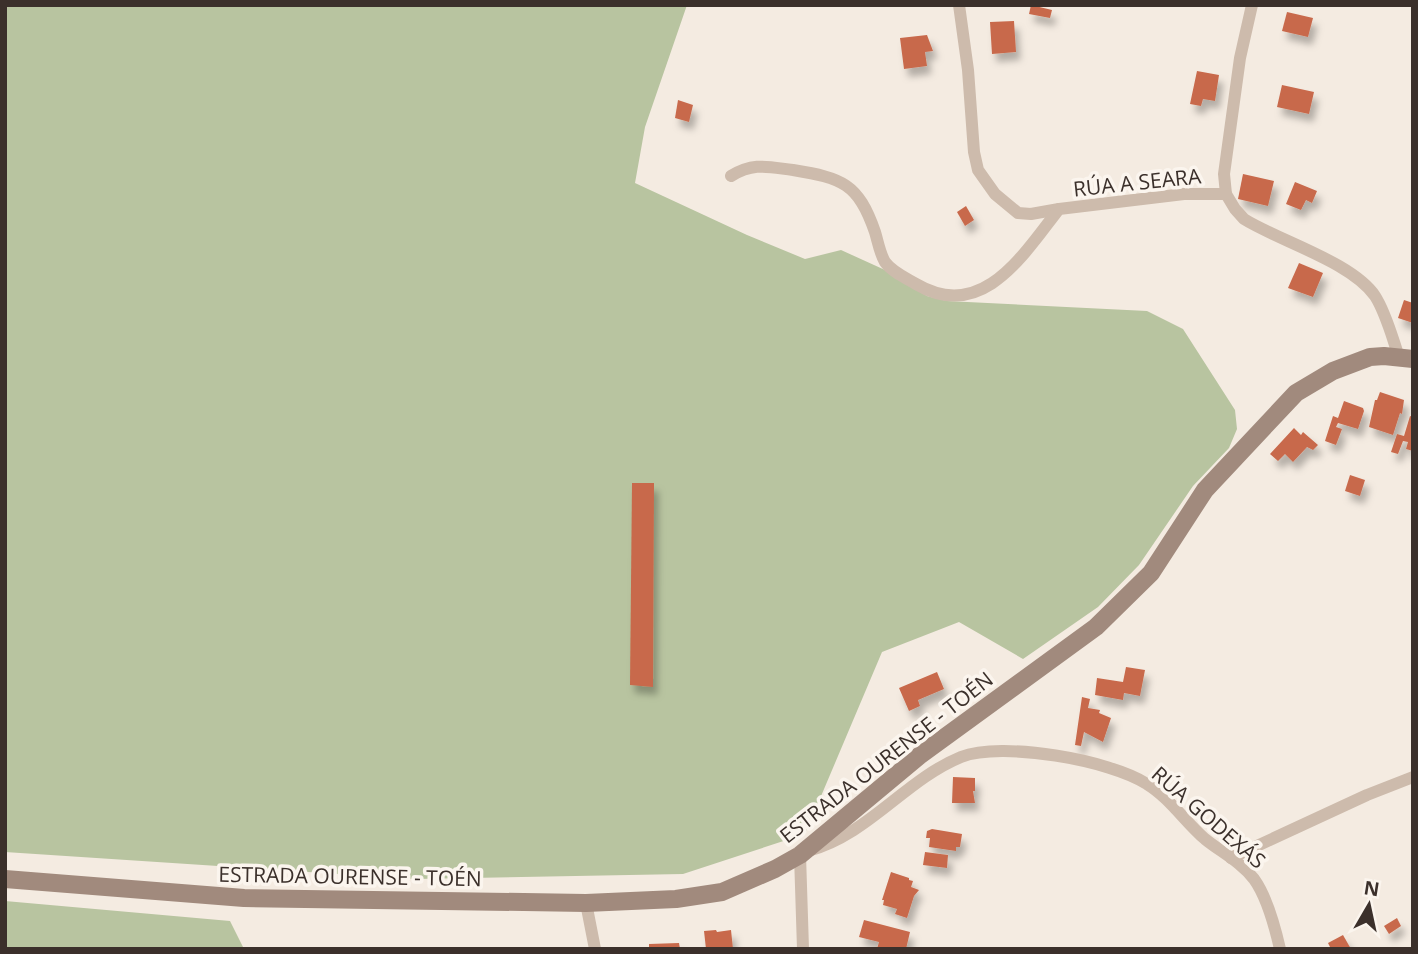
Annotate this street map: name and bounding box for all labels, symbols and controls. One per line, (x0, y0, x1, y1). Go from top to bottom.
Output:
street label: RÚA A SEARA (1072, 161, 1203, 203)
street label: ESTRADA OURENSE - TOÉN (774, 665, 998, 849)
street label: RÚA GODEXÁS (1146, 760, 1272, 874)
street label: ESTRADA OURENSE - TOÉN (218, 860, 482, 892)
north arrow (1334, 870, 1404, 940)
text: N (1362, 874, 1381, 902)

